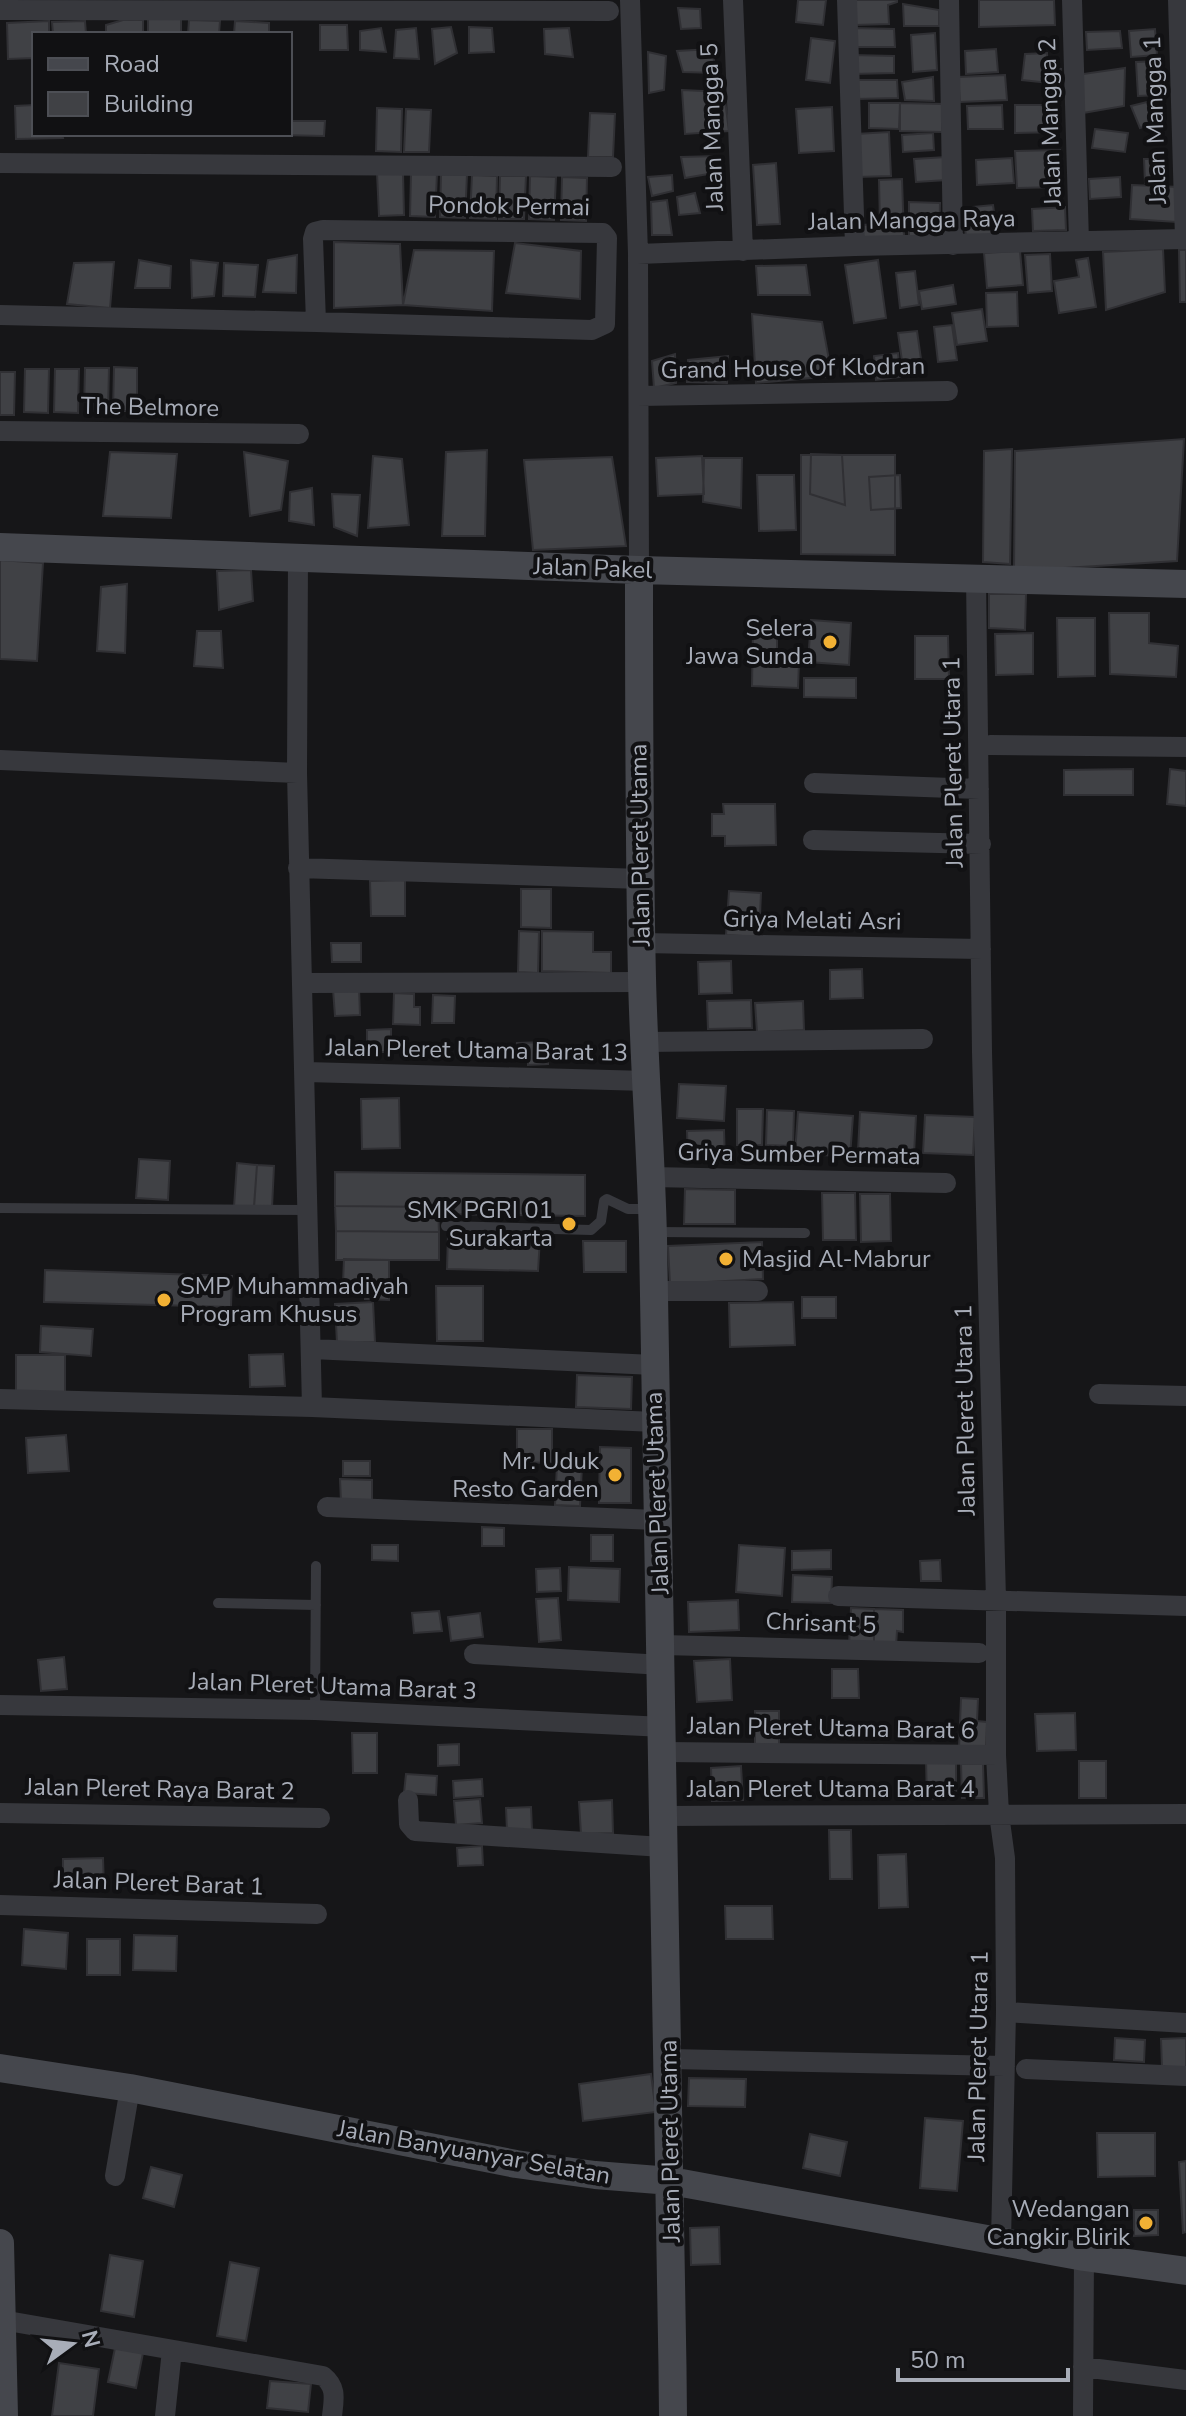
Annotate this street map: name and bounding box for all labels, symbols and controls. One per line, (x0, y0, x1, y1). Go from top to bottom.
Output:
legend (32, 32, 292, 136)
street label: Jalan Mangga 1 (1136, 35, 1174, 206)
street label: Jalan Mangga 2 (1031, 37, 1069, 208)
street label: Jalan Mangga 5 (693, 42, 731, 213)
text: Road (104, 48, 160, 80)
text: Building (104, 88, 194, 120)
street label: Pondok Permai (428, 189, 590, 223)
street label: Jalan Mangga Raya (807, 202, 1016, 238)
street label: Grand House Of Klodran (660, 350, 926, 386)
street label: The Belmore (81, 390, 219, 424)
street label: Jalan Pakel (532, 550, 653, 586)
place label: Selera Jawa Sunda (685, 612, 814, 672)
marker: Selera Jawa Sunda (821, 633, 839, 651)
street label: Jalan Pleret Utara 1 (935, 656, 971, 869)
street label: Jalan Pleret Utama (622, 743, 658, 948)
street label: Griya Melati Asri (722, 902, 902, 938)
street label: Jalan Pleret Utama Barat 13 (325, 1031, 628, 1069)
street label: Griya Sumber Permata (677, 1136, 921, 1172)
place label: SMK PGRI 01 Surakarta (407, 1194, 553, 1254)
marker: SMK PGRI 01 Surakarta (560, 1215, 578, 1233)
place label: Masjid Al-Mabrur (742, 1243, 931, 1275)
marker: Masjid Al-Mabrur (717, 1250, 735, 1268)
place label: SMP Muhammadiyah Program Khusus (180, 1270, 409, 1330)
marker: SMP Muhammadiyah Program Khusus (155, 1291, 173, 1309)
street label: Jalan Pleret Utara 1 (947, 1304, 983, 1517)
street label: Jalan Pleret Utama (637, 1391, 677, 1596)
place label: Mr. Uduk Resto Garden (452, 1445, 600, 1505)
marker: Mr. Uduk Resto Garden (606, 1466, 624, 1484)
street label: Chrisant 5 (765, 1605, 877, 1641)
street label: Jalan Pleret Utama Barat 3 (188, 1665, 477, 1707)
street label: Jalan Pleret Utama Barat 6 (686, 1709, 975, 1747)
street label: Jalan Pleret Raya Barat 2 (24, 1771, 295, 1807)
street label: Jalan Pleret Utama Barat 4 (686, 1773, 975, 1805)
street label: Jalan Pleret Barat 1 (53, 1863, 264, 1903)
street label: Jalan Pleret Utara 1 (960, 1950, 996, 2163)
street label: Jalan Pleret Utama (652, 2039, 688, 2244)
street label: Jalan Banyuanyar Selatan (334, 2112, 613, 2192)
place label: Wedangan Cangkir Blirik (986, 2193, 1131, 2253)
marker: Wedangan Cangkir Blirik (1137, 2214, 1155, 2232)
north arrow (32, 2304, 112, 2384)
text: N (74, 2327, 107, 2351)
scale bar (898, 2332, 1068, 2382)
text: 50 m (910, 2344, 966, 2376)

